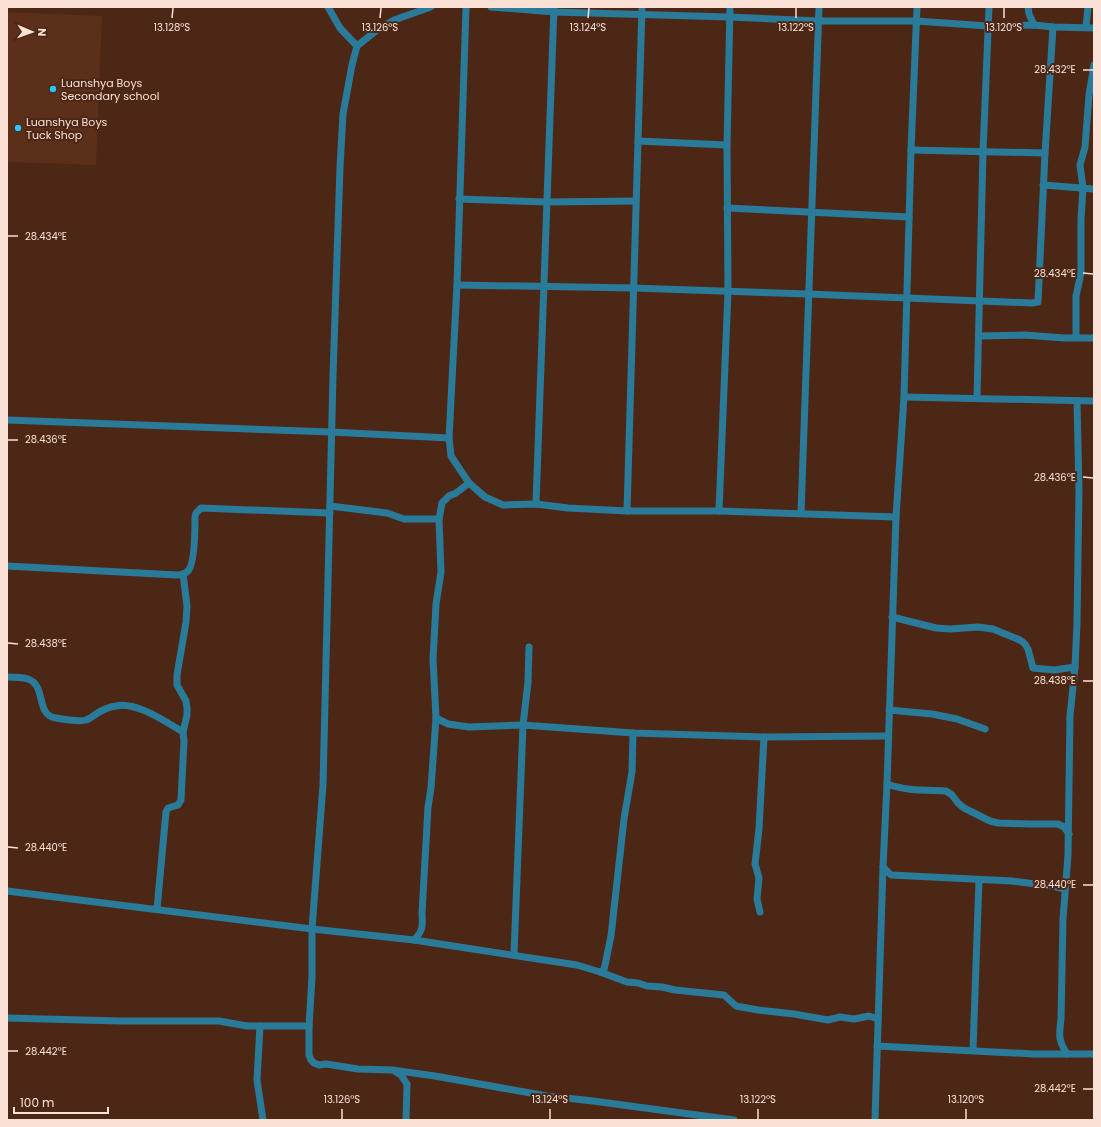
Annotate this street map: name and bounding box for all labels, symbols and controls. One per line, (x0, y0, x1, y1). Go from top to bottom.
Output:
north arrow (12, 12, 52, 52)
text: 13.128°S (154, 20, 190, 35)
text: 13.126°S (362, 20, 398, 35)
text: 13.124°S (570, 20, 606, 35)
text: 13.122°S (778, 20, 814, 35)
text: 13.120°S (986, 20, 1022, 35)
text: N (34, 28, 50, 37)
text: 28.432°E (1034, 62, 1076, 77)
place label: Luanshya Boys Secondary school (61, 75, 159, 104)
marker: Luanshya Boys Secondary school (48, 84, 58, 94)
place label: Luanshya Boys Tuck Shop (26, 114, 108, 143)
marker: Luanshya Boys Tuck Shop (13, 123, 23, 133)
text: 28.434°E (25, 229, 67, 244)
text: 28.434°E (1034, 266, 1076, 281)
text: 28.436°E (25, 432, 67, 447)
text: 28.436°E (1034, 470, 1076, 485)
text: 28.438°E (25, 636, 67, 651)
text: 28.438°E (1034, 673, 1076, 688)
text: 28.440°E (25, 840, 67, 855)
text: 28.440°E (1034, 877, 1076, 892)
text: 28.442°E (25, 1044, 67, 1059)
text: 28.442°E (1034, 1081, 1076, 1096)
scale bar (14, 1089, 108, 1115)
text: 13.126°S (324, 1092, 360, 1107)
text: 13.124°S (532, 1092, 568, 1107)
text: 13.122°S (740, 1092, 776, 1107)
text: 13.120°S (948, 1092, 984, 1107)
text: 100 m (20, 1094, 54, 1111)

